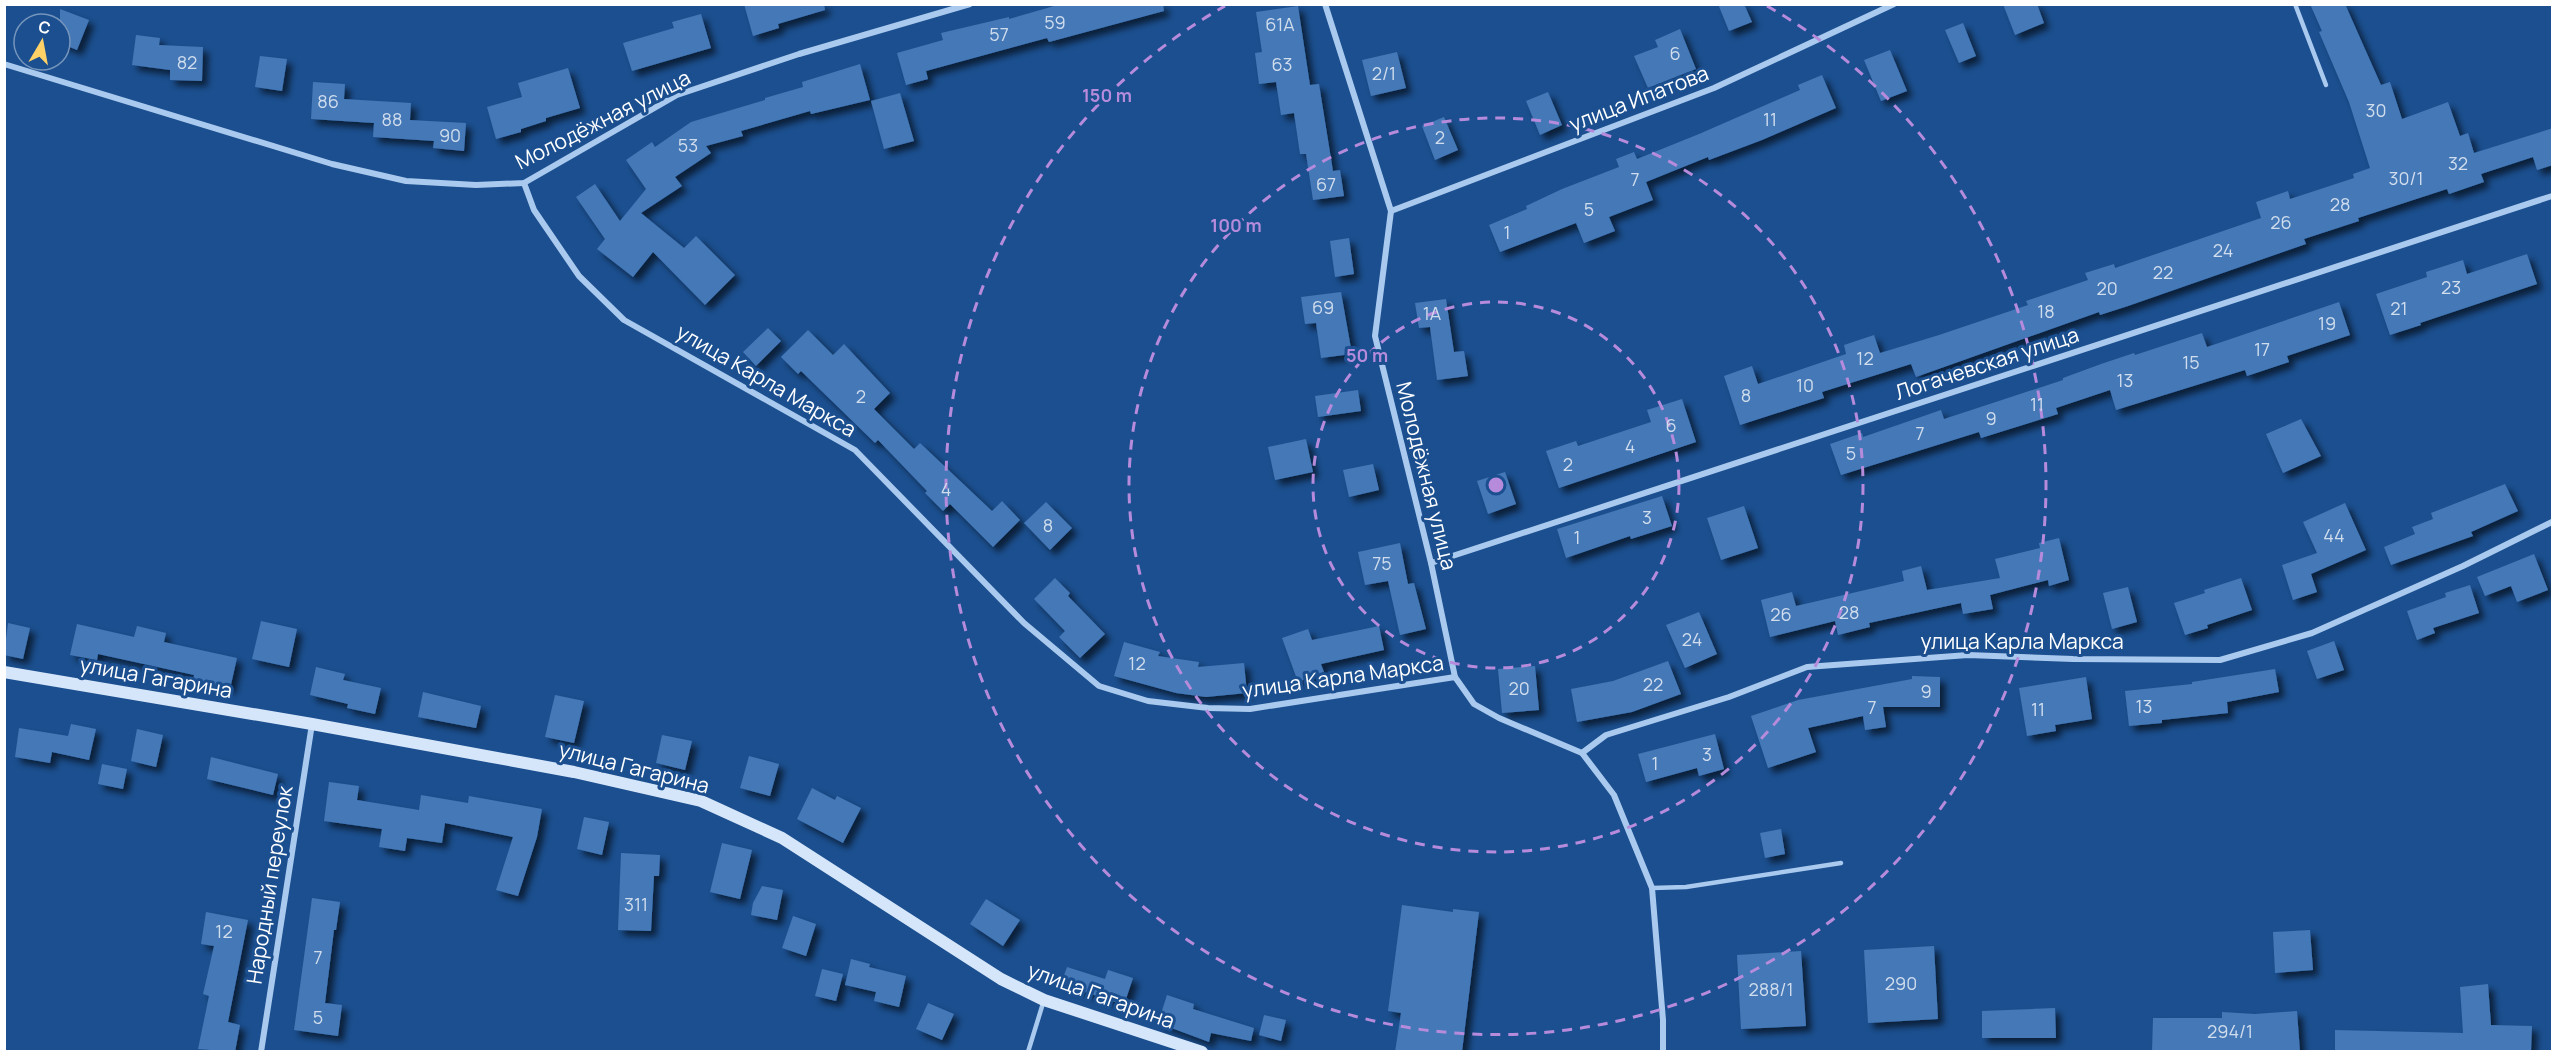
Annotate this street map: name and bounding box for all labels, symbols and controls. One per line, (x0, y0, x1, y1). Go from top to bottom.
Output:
house number: 59 (1044, 10, 1066, 34)
north arrow (12, 12, 72, 72)
house number: 61А (1265, 12, 1295, 36)
text: С (37, 15, 53, 39)
house number: 57 (989, 22, 1009, 46)
house number: 6 (1669, 41, 1681, 65)
house number: 82 (177, 50, 197, 74)
house number: 63 (1271, 52, 1293, 76)
street label: улица Ипатова (1565, 59, 1712, 138)
house number: 2/1 (1372, 61, 1396, 85)
street label: Молодёжная улица (510, 63, 695, 175)
text: 150 m (1082, 83, 1132, 107)
house number: 86 (317, 89, 339, 113)
house number: 30 (2366, 98, 2386, 122)
house number: 88 (382, 107, 402, 131)
house number: 11 (1763, 107, 1777, 131)
house number: 90 (439, 123, 461, 147)
house number: 2 (1435, 125, 1445, 149)
house number: 53 (678, 133, 698, 157)
house number: 32 (2448, 151, 2468, 175)
house number: 30/1 (2389, 166, 2423, 190)
house number: 7 (1630, 167, 1640, 191)
house number: 67 (1316, 172, 1336, 196)
house number: 28 (2330, 192, 2350, 216)
house number: 5 (1584, 197, 1594, 221)
house number: 26 (2270, 210, 2292, 234)
text: 100 m (1210, 213, 1262, 237)
house number: 1 (1503, 220, 1511, 244)
house number: 24 (2213, 238, 2233, 262)
house number: 22 (2153, 260, 2173, 284)
house number: 23 (2441, 275, 2461, 299)
house number: 20 (2096, 276, 2118, 300)
house number: 69 (1312, 295, 1334, 319)
house number: 21 (2390, 296, 2408, 320)
house number: 18 (2037, 299, 2055, 323)
house number: 1А (1423, 301, 1442, 325)
house number: 19 (2318, 311, 2336, 335)
street label: улица Карла Маркса (672, 317, 861, 443)
street label: Логачевская улица (1891, 320, 2082, 406)
house number: 17 (2254, 337, 2270, 361)
text: 50 m (1346, 343, 1388, 367)
house number: 12 (1856, 346, 1874, 370)
house number: 15 (2182, 350, 2200, 374)
house number: 13 (2117, 368, 2133, 392)
house number: 10 (1796, 373, 1814, 397)
street label: Молодёжная улица (1390, 379, 1464, 573)
house number: 8 (1741, 383, 1751, 407)
house number: 2 (856, 384, 866, 408)
house number: 11 (2030, 392, 2044, 416)
house number: 9 (1985, 406, 1997, 430)
house number: 6 (1665, 413, 1677, 437)
house number: 7 (1915, 421, 1925, 445)
house number: 4 (1625, 434, 1635, 458)
house number: 5 (1846, 441, 1856, 465)
house number: 2 (1563, 452, 1573, 476)
centre of rings (1486, 475, 1506, 495)
house number: 4 (941, 477, 951, 501)
house number: 3 (1642, 505, 1652, 529)
house number: 8 (1043, 513, 1053, 537)
house number: 44 (2323, 523, 2345, 547)
house number: 1 (1573, 525, 1581, 549)
house number: 75 (1372, 551, 1392, 575)
house number: 28 (1839, 600, 1859, 624)
house number: 26 (1770, 602, 1792, 626)
house number: 24 (1682, 627, 1702, 651)
street label: улица Карла Маркса (1920, 627, 2124, 655)
street label: улица Карла Маркса (1240, 648, 1445, 704)
street label: улица Гагарина (78, 650, 235, 704)
house number: 12 (1128, 651, 1146, 675)
house number: 22 (1643, 672, 1663, 696)
house number: 20 (1508, 676, 1530, 700)
house number: 9 (1920, 679, 1932, 703)
house number: 13 (2136, 694, 2152, 718)
house number: 7 (1867, 695, 1877, 719)
house number: 11 (2031, 697, 2045, 721)
street label: улица Гагарина (556, 735, 713, 799)
house number: 3 (1702, 742, 1712, 766)
house number: 1 (1651, 751, 1659, 775)
street label: Народный переулок (240, 783, 299, 986)
house number: 311 (624, 892, 648, 916)
house number: 12 (215, 919, 233, 943)
house number: 7 (313, 945, 323, 969)
street label: улица Гагарина (1024, 956, 1179, 1035)
house number: 290 (1885, 971, 1917, 995)
house number: 288/1 (1748, 977, 1794, 1001)
house number: 5 (313, 1005, 323, 1029)
house number: 294/1 (2207, 1019, 2253, 1043)

